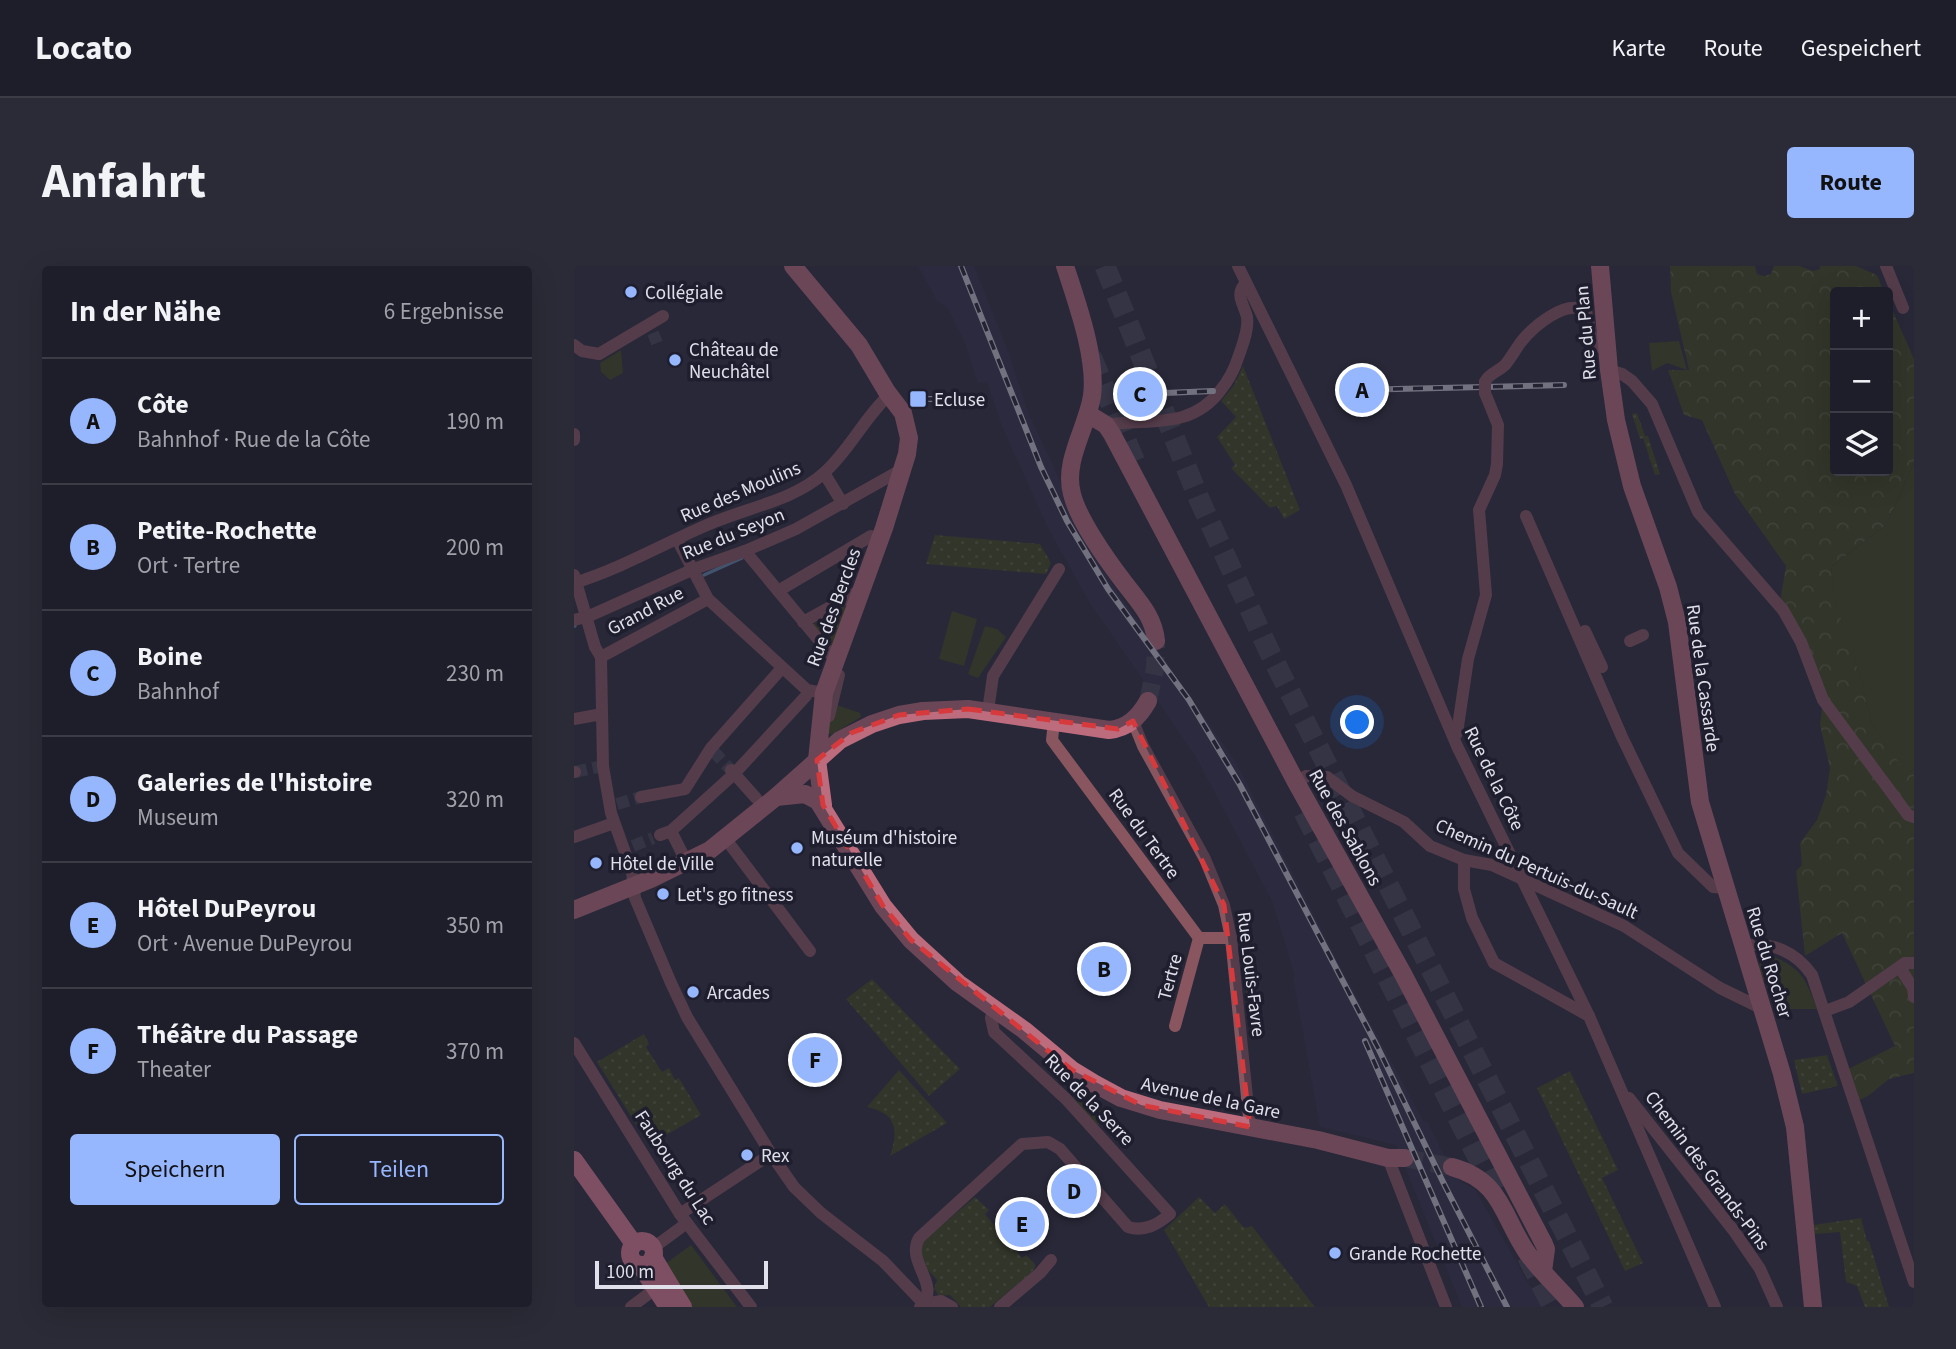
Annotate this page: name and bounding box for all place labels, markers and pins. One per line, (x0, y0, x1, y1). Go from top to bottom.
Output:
place label: Collégiale (645, 280, 723, 307)
marker: Collégiale (623, 284, 639, 300)
place label: Château de Neuchâtel (689, 337, 779, 386)
marker: Château de Neuchâtel (667, 352, 683, 368)
pin: A (1339, 364, 1385, 416)
pin: C (1117, 368, 1163, 420)
place label: Ecluse (934, 387, 985, 414)
marker: Ecluse (908, 389, 928, 409)
place label: Muséum d'histoire naturelle (811, 825, 957, 874)
marker: Muséum d'histoire naturelle (789, 840, 805, 856)
place label: Hôtel de Ville (610, 851, 714, 878)
marker: Hôtel de Ville (588, 855, 604, 871)
place label: Let's go fitness (677, 882, 794, 909)
marker: Let's go fitness (655, 886, 671, 902)
pin: B (1081, 943, 1127, 995)
place label: Arcades (707, 980, 770, 1007)
marker: Arcades (685, 984, 701, 1000)
pin: F (792, 1034, 838, 1086)
place label: Rex (761, 1143, 790, 1170)
marker: Rex (739, 1147, 755, 1163)
pin: D (1051, 1165, 1097, 1217)
pin: E (999, 1198, 1045, 1250)
place label: Grande Rochette (1349, 1241, 1481, 1268)
marker: Grande Rochette (1327, 1245, 1343, 1261)

